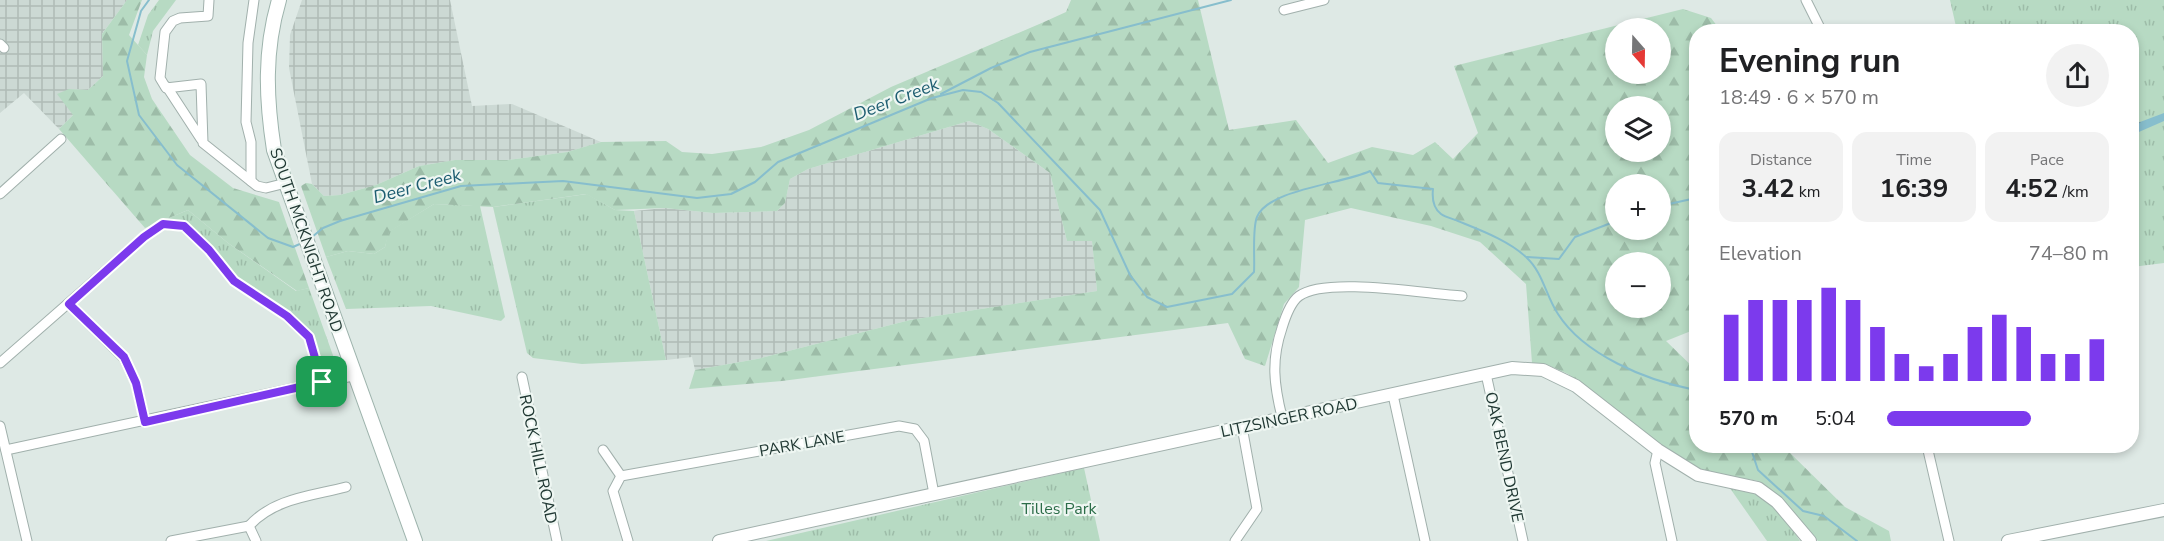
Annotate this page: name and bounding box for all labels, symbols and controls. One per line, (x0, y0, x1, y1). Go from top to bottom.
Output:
north arrow (1605, 18, 1671, 84)
map controls (1605, 18, 1671, 318)
text: Evening run (1719, 39, 1901, 84)
button: share (2046, 44, 2109, 107)
water label: Deer Creek (850, 71, 943, 126)
text: 18:49 · 6 × 570 m (1719, 84, 1879, 111)
button: layers (1605, 96, 1671, 162)
street label: SOUTH MCKNIGHT ROAD (264, 145, 348, 336)
text: Distance (1750, 149, 1812, 171)
text: Time (1896, 149, 1932, 171)
text: Pace (2030, 149, 2064, 171)
water label: Deer Creek (370, 162, 465, 209)
text: 3.42 (1741, 171, 1795, 206)
text: 16:39 (1880, 171, 1948, 206)
text: 4:52 (2005, 171, 2058, 206)
button: + (1605, 174, 1671, 240)
text: km (1795, 181, 1821, 203)
text: /km (2058, 181, 2089, 203)
text: Elevation (1719, 240, 1802, 267)
text: 74–80 m (2029, 240, 2109, 267)
button: − (1605, 252, 1671, 318)
pin (296, 356, 347, 407)
icon: arrive (305, 365, 338, 398)
street label: OAK BEND DRIVE (1479, 390, 1529, 524)
street label: ROCK HILL ROAD (514, 392, 562, 526)
street label: LITZSINGER ROAD (1219, 393, 1360, 443)
text: 570 m (1719, 405, 1778, 432)
text: 5:04 (1815, 405, 1856, 432)
street label: PARK LANE (758, 426, 847, 462)
park label: Tilles Park (1021, 498, 1097, 520)

